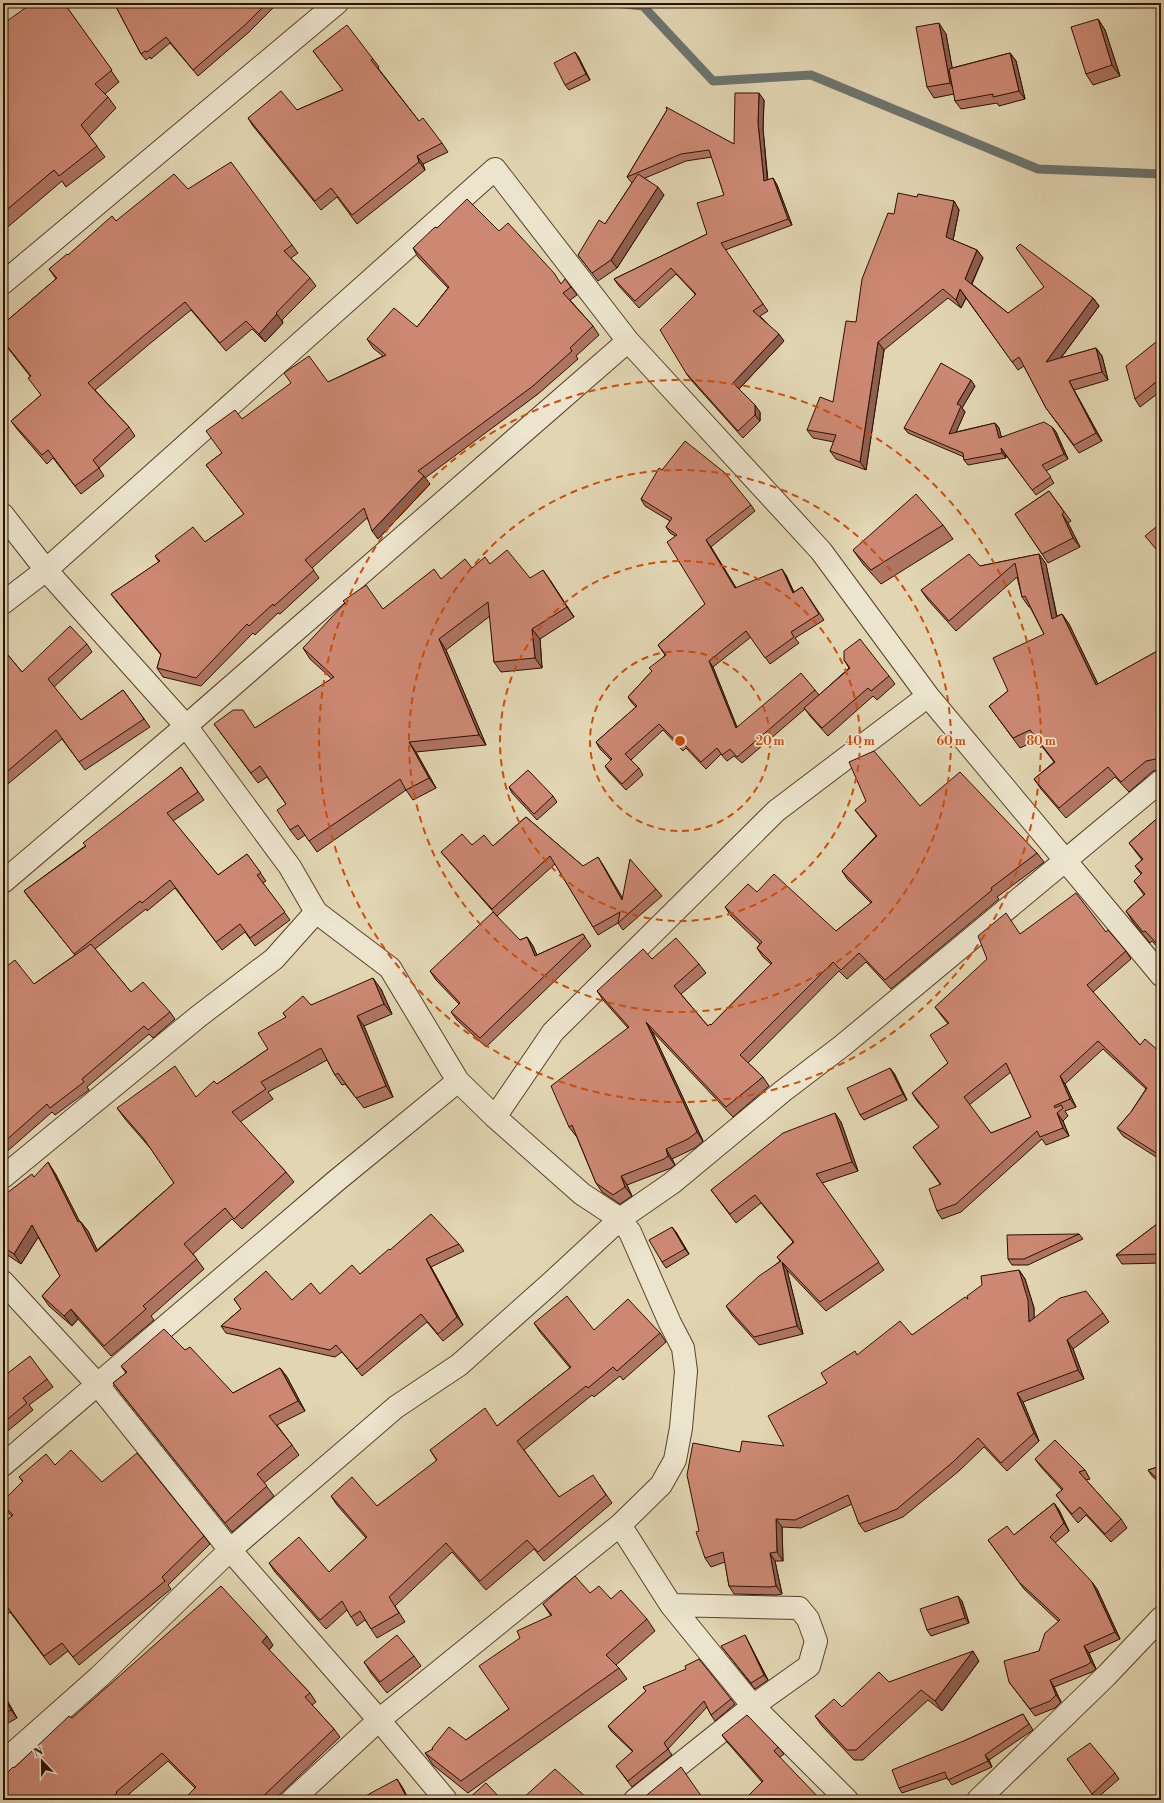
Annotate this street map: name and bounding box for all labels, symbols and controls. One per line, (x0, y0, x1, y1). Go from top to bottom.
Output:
centre of rings (673, 734, 687, 748)
text: 20 m (755, 734, 785, 749)
text: 40 m (845, 734, 875, 749)
text: 60 m (936, 734, 966, 749)
text: 80 m (1026, 734, 1056, 749)
north arrow (22, 1741, 62, 1781)
text: N (32, 1744, 46, 1761)

